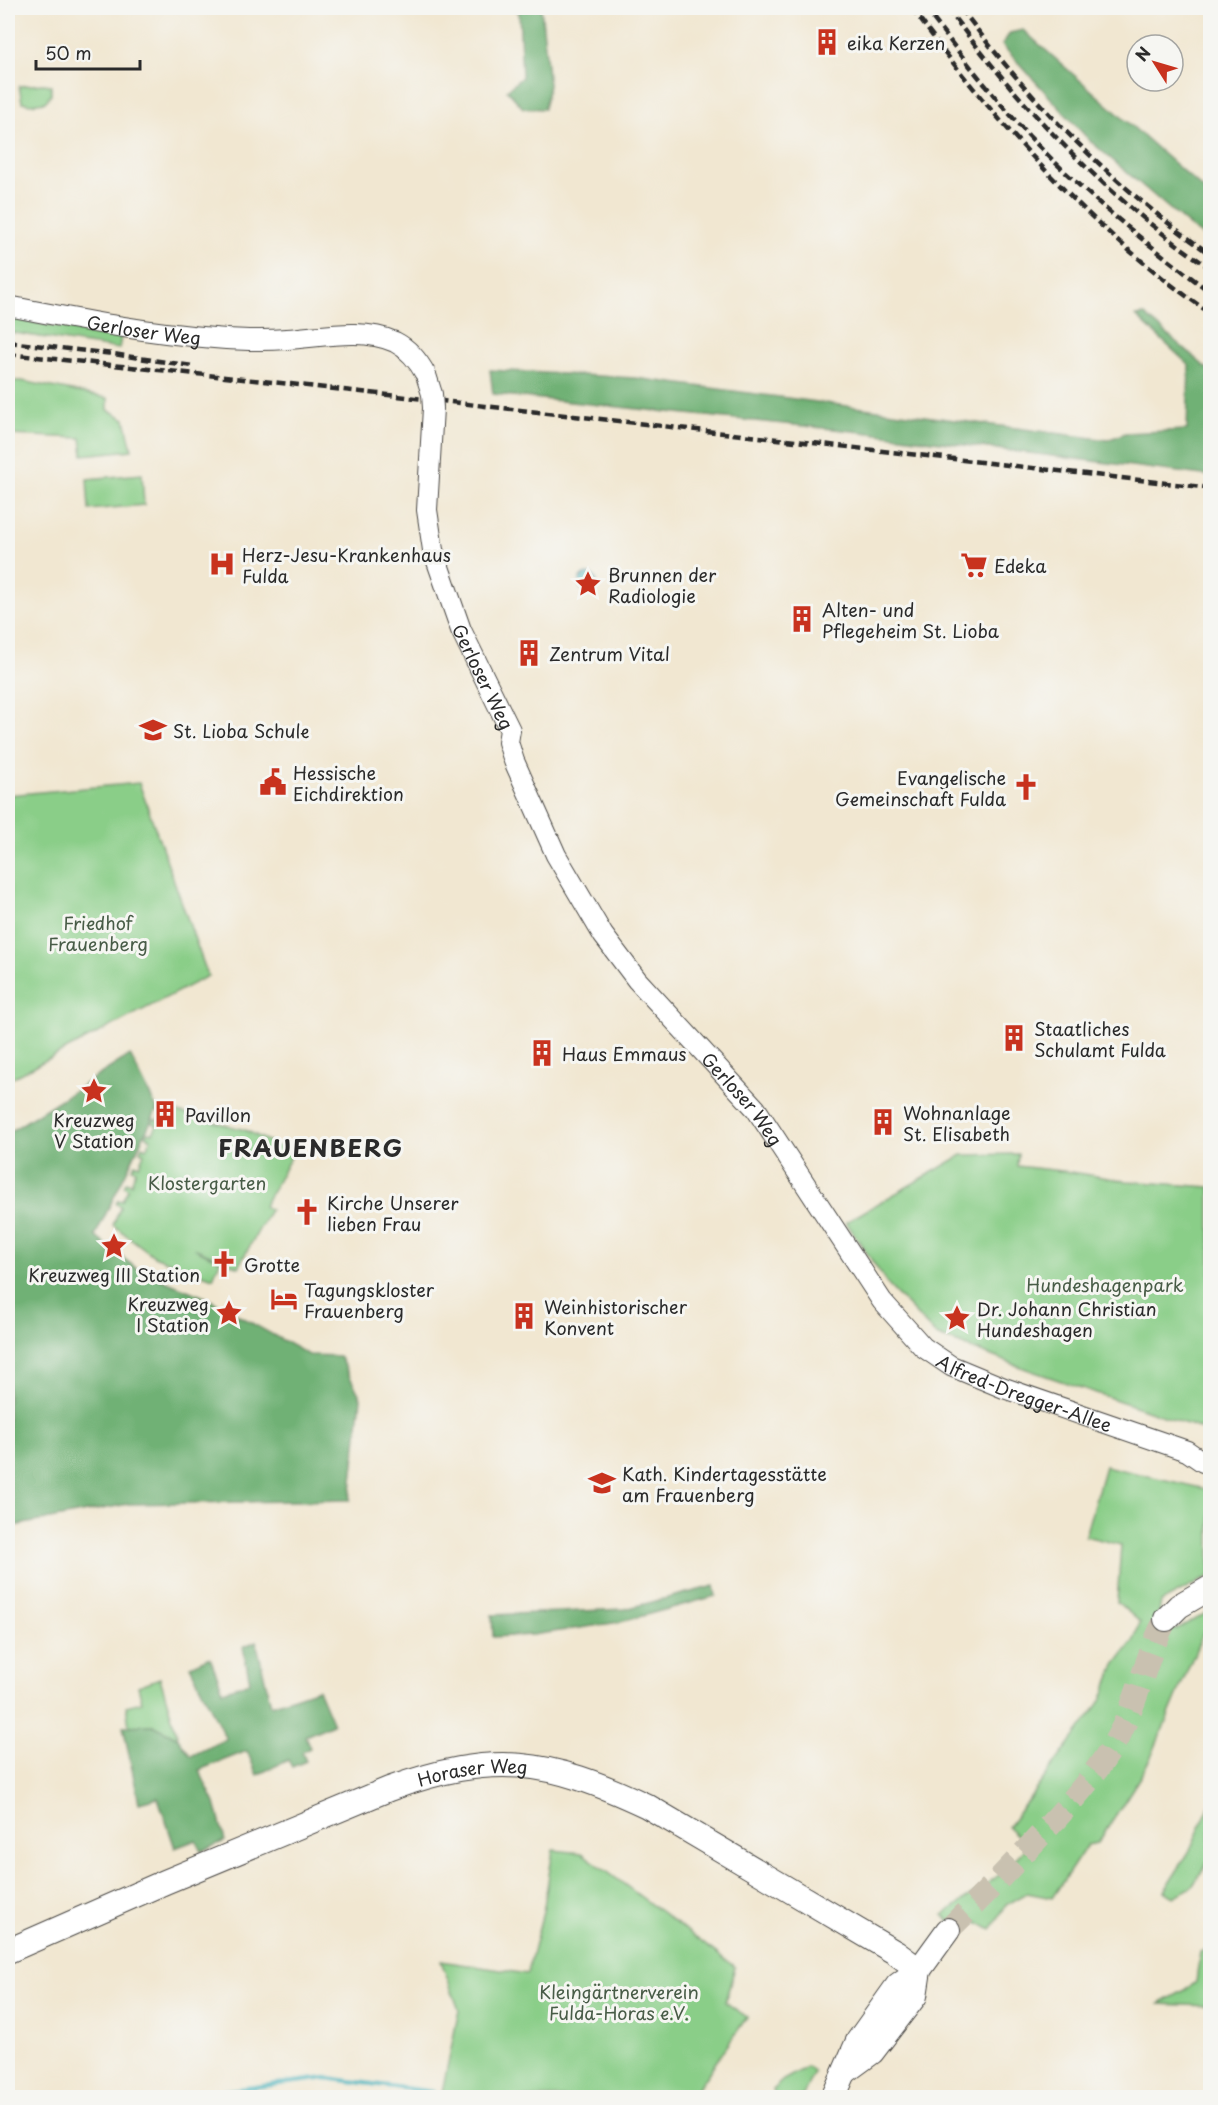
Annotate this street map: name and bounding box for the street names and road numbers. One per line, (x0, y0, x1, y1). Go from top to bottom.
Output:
street label: Gerloser Weg (85, 308, 202, 350)
street label: Gerloser Weg (446, 619, 521, 734)
street label: Gerloser Weg (696, 1046, 790, 1151)
street label: Alfred-Dregger-Allee (932, 1347, 1116, 1438)
street label: Horaser Weg (414, 1751, 529, 1792)

